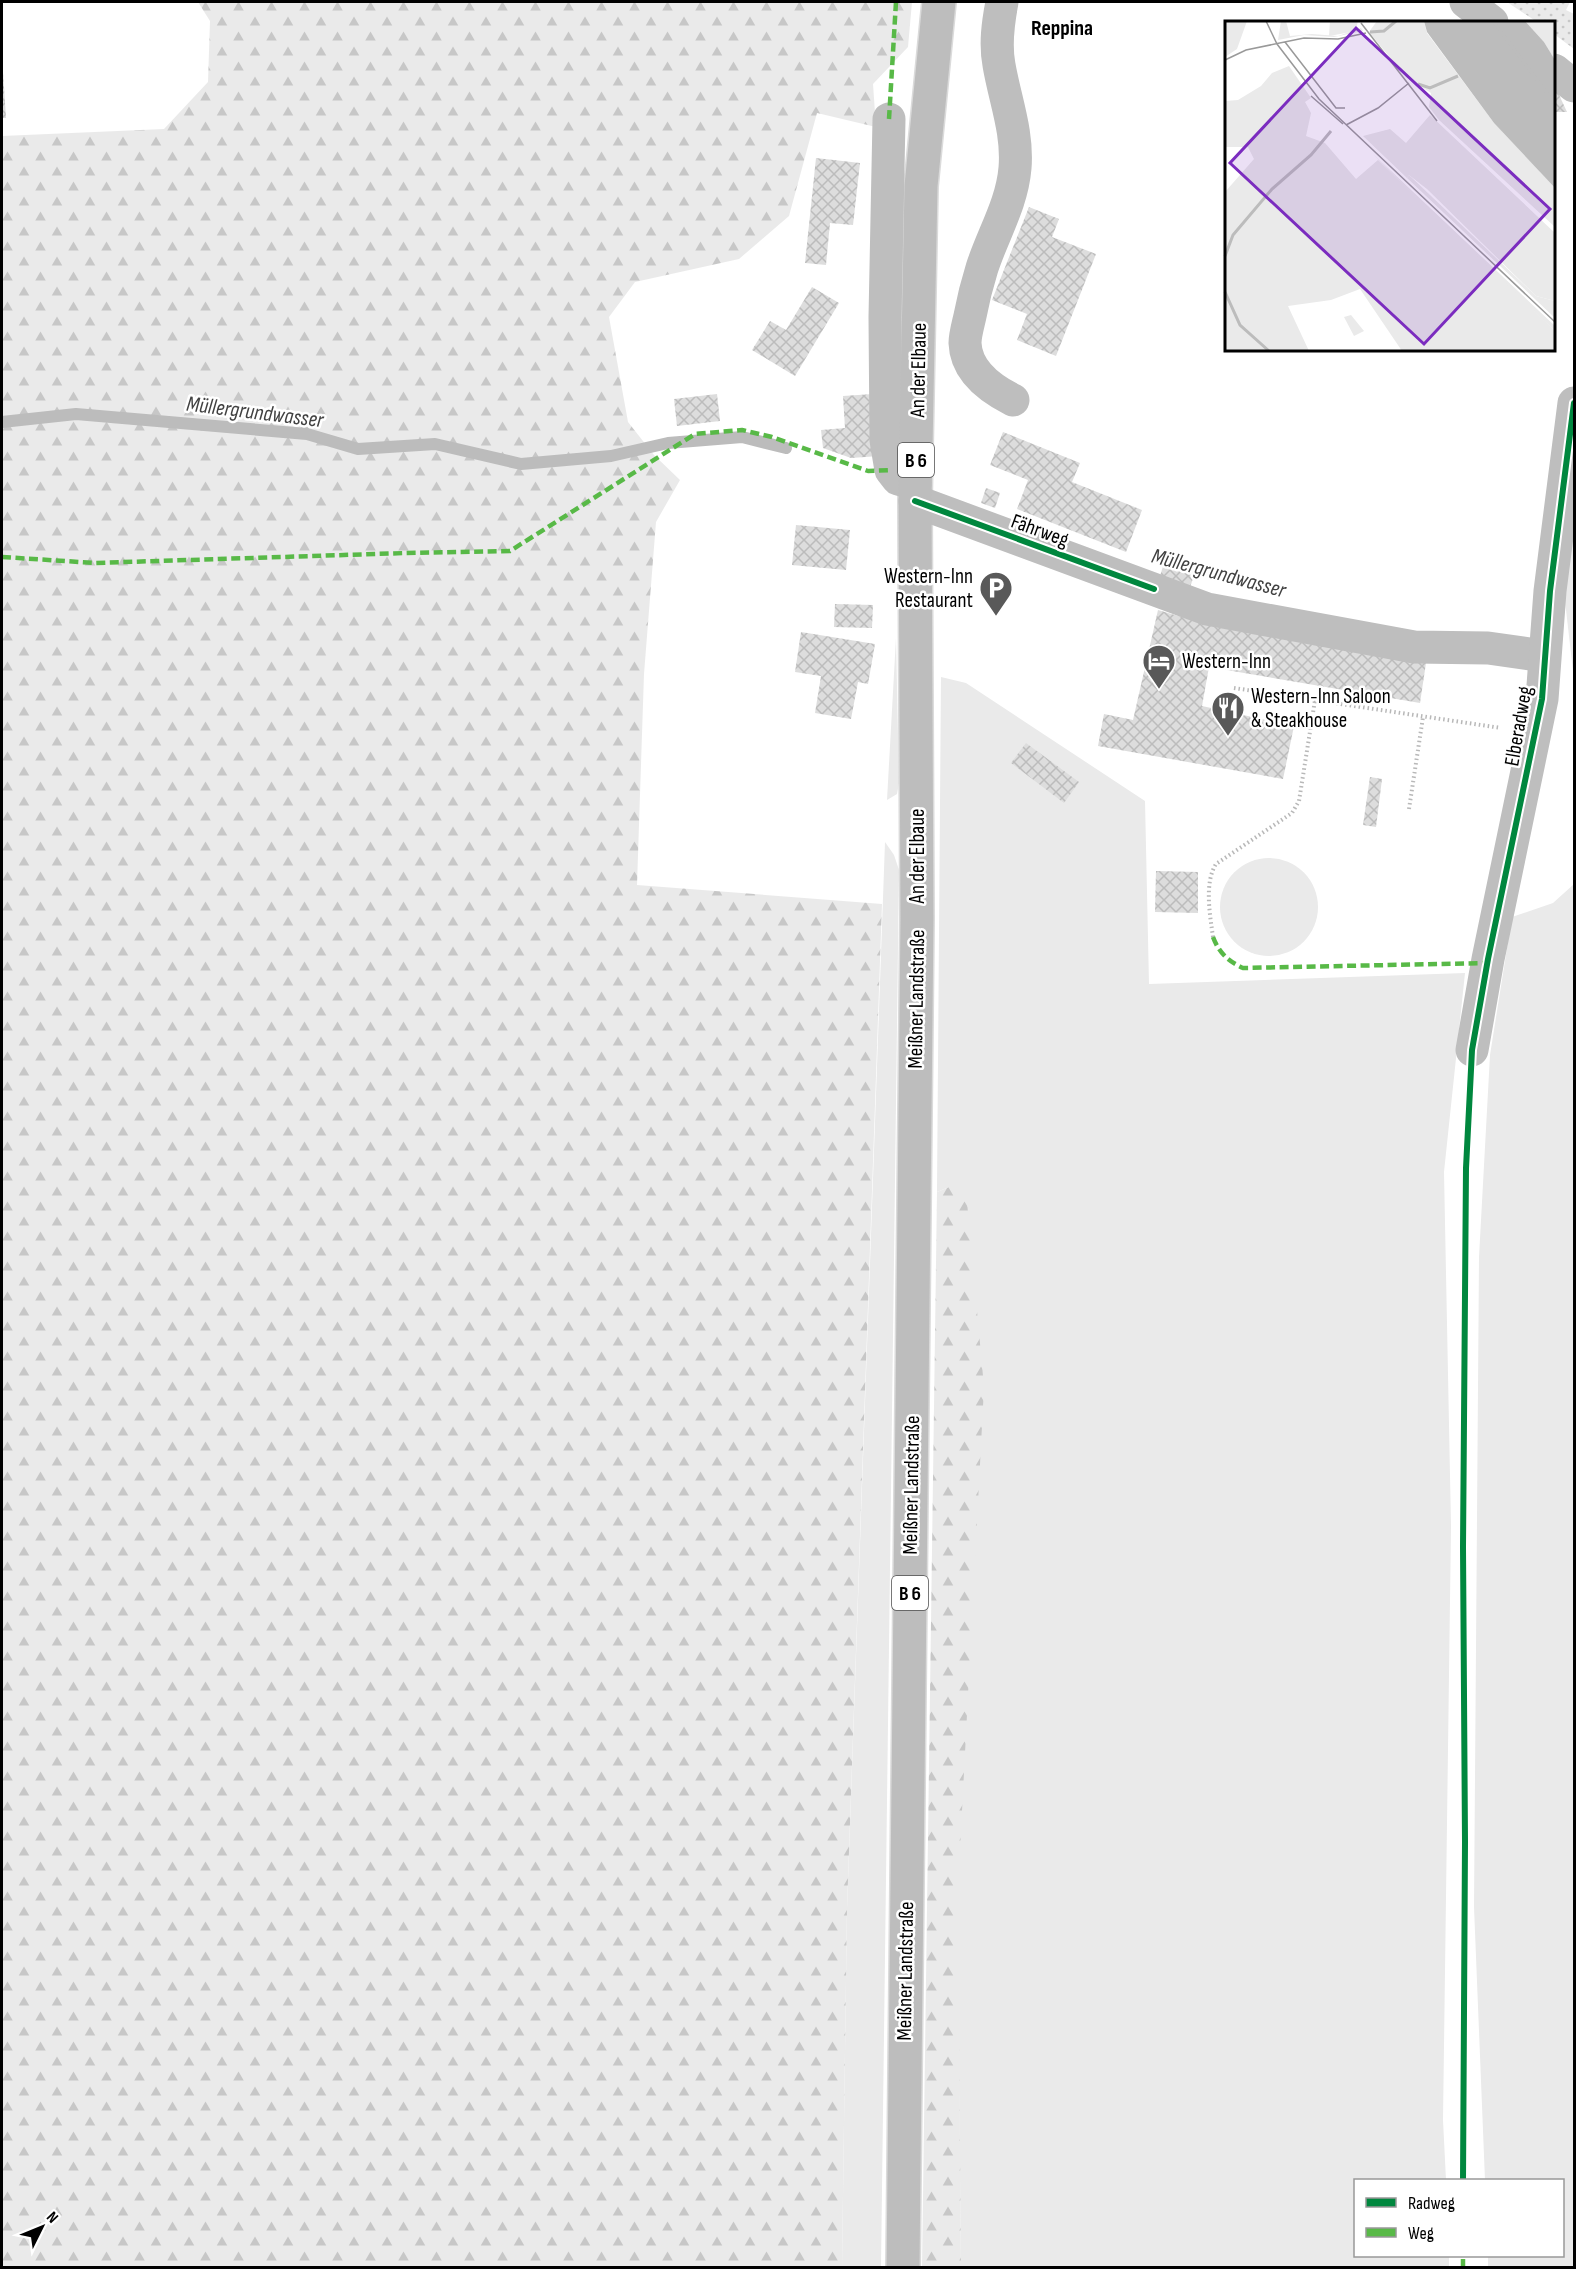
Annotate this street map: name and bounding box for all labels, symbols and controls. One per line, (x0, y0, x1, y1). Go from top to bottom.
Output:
district label: Reppina (1031, 15, 1093, 42)
inset map (1225, 21, 1555, 351)
street label: An der Elbaue (905, 322, 932, 419)
water label: Müllergrundwasser (185, 391, 326, 434)
road number: B 6 (898, 443, 934, 477)
street label: Fährweg (1008, 509, 1072, 552)
water label: Müllergrundwasser (1149, 543, 1289, 605)
place label: Western-Inn Restaurant (884, 564, 973, 613)
parking icon: Western-Inn Restaurant (978, 570, 1014, 617)
hotel icon: Western-Inn (1141, 643, 1177, 690)
place label: Western-Inn (1182, 649, 1271, 674)
place label: Western-Inn Saloon & Steakhouse (1251, 684, 1391, 733)
street label: Elberadweg (1499, 684, 1538, 768)
restaurant icon: Western-Inn Saloon & Steakhouse (1210, 690, 1246, 737)
street label: An der Elbaue (905, 809, 930, 904)
street label: Meißner Landstraße (903, 929, 930, 1069)
street label: Meißner Landstraße (898, 1415, 925, 1555)
road number: B 6 (892, 1576, 928, 1610)
street label: Meißner Landstraße (892, 1901, 919, 2041)
legend (1354, 2179, 1564, 2257)
text: Radweg (1408, 2193, 1455, 2214)
north arrow (12, 2197, 72, 2257)
text: N (42, 2208, 62, 2227)
text: Weg (1408, 2223, 1434, 2244)

